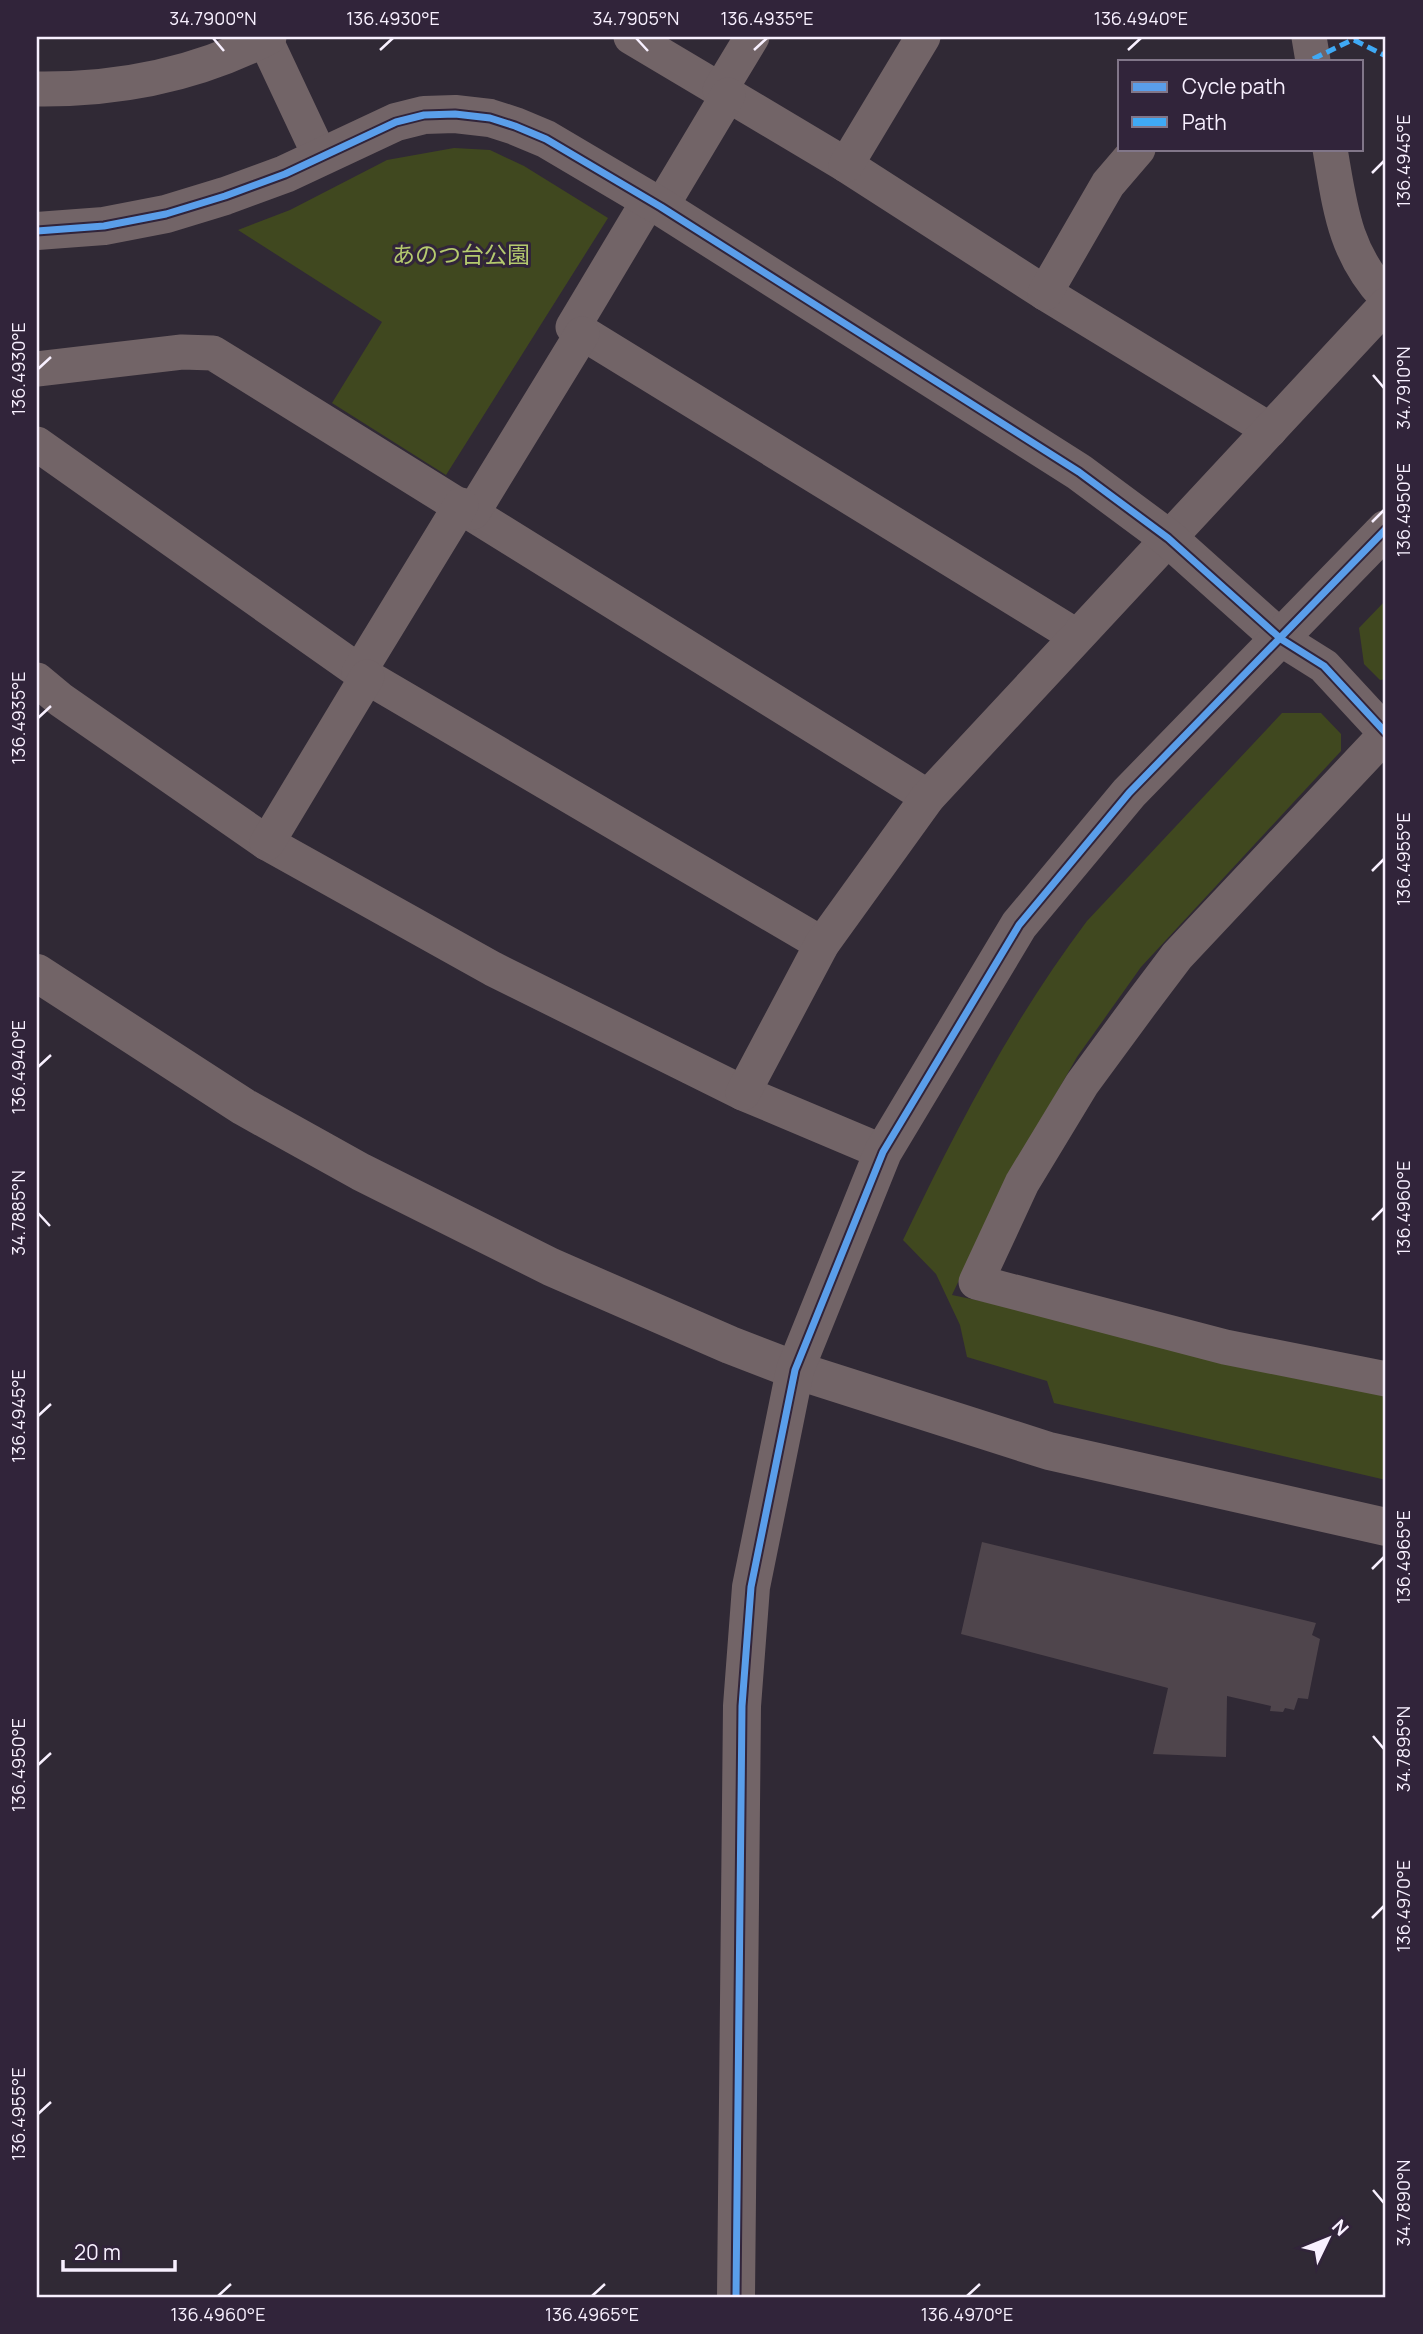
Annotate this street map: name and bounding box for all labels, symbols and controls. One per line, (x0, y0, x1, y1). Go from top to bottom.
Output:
text: 34.7900°N (169, 6, 257, 30)
text: 136.4930°E (346, 6, 440, 30)
text: 34.7905°N (593, 6, 679, 30)
text: 136.4935°E (720, 6, 814, 30)
text: 136.4940°E (1094, 6, 1188, 30)
legend (1118, 60, 1364, 150)
text: Cycle path (1182, 72, 1285, 100)
text: Path (1182, 108, 1227, 136)
text: 136.4945°E (1391, 114, 1415, 208)
park label: あのつ台公園 (392, 238, 530, 270)
text: 136.4930°E (6, 322, 30, 416)
text: 34.7910°N (1391, 346, 1415, 430)
text: 136.4950°E (1391, 463, 1415, 557)
text: 136.4935°E (6, 671, 30, 765)
text: 136.4955°E (1391, 812, 1415, 906)
text: 136.4940°E (6, 1020, 30, 1114)
text: 136.4960°E (1391, 1161, 1415, 1255)
text: 34.7885°N (6, 1170, 30, 1256)
text: 136.4945°E (6, 1369, 30, 1463)
text: 136.4965°E (1391, 1510, 1415, 1604)
text: 34.7895°N (1391, 1706, 1415, 1792)
text: 136.4950°E (6, 1718, 30, 1812)
text: 136.4970°E (1391, 1860, 1415, 1952)
text: 136.4955°E (6, 2067, 30, 2161)
text: 34.7890°N (1391, 2160, 1415, 2246)
north arrow (1294, 2204, 1364, 2274)
text: N (1326, 2214, 1355, 2241)
scale bar (63, 2229, 175, 2273)
text: 20 m (74, 2238, 121, 2266)
text: 136.4960°E (171, 2302, 265, 2326)
text: 136.4965°E (545, 2302, 639, 2326)
text: 136.4970°E (921, 2302, 1013, 2326)

